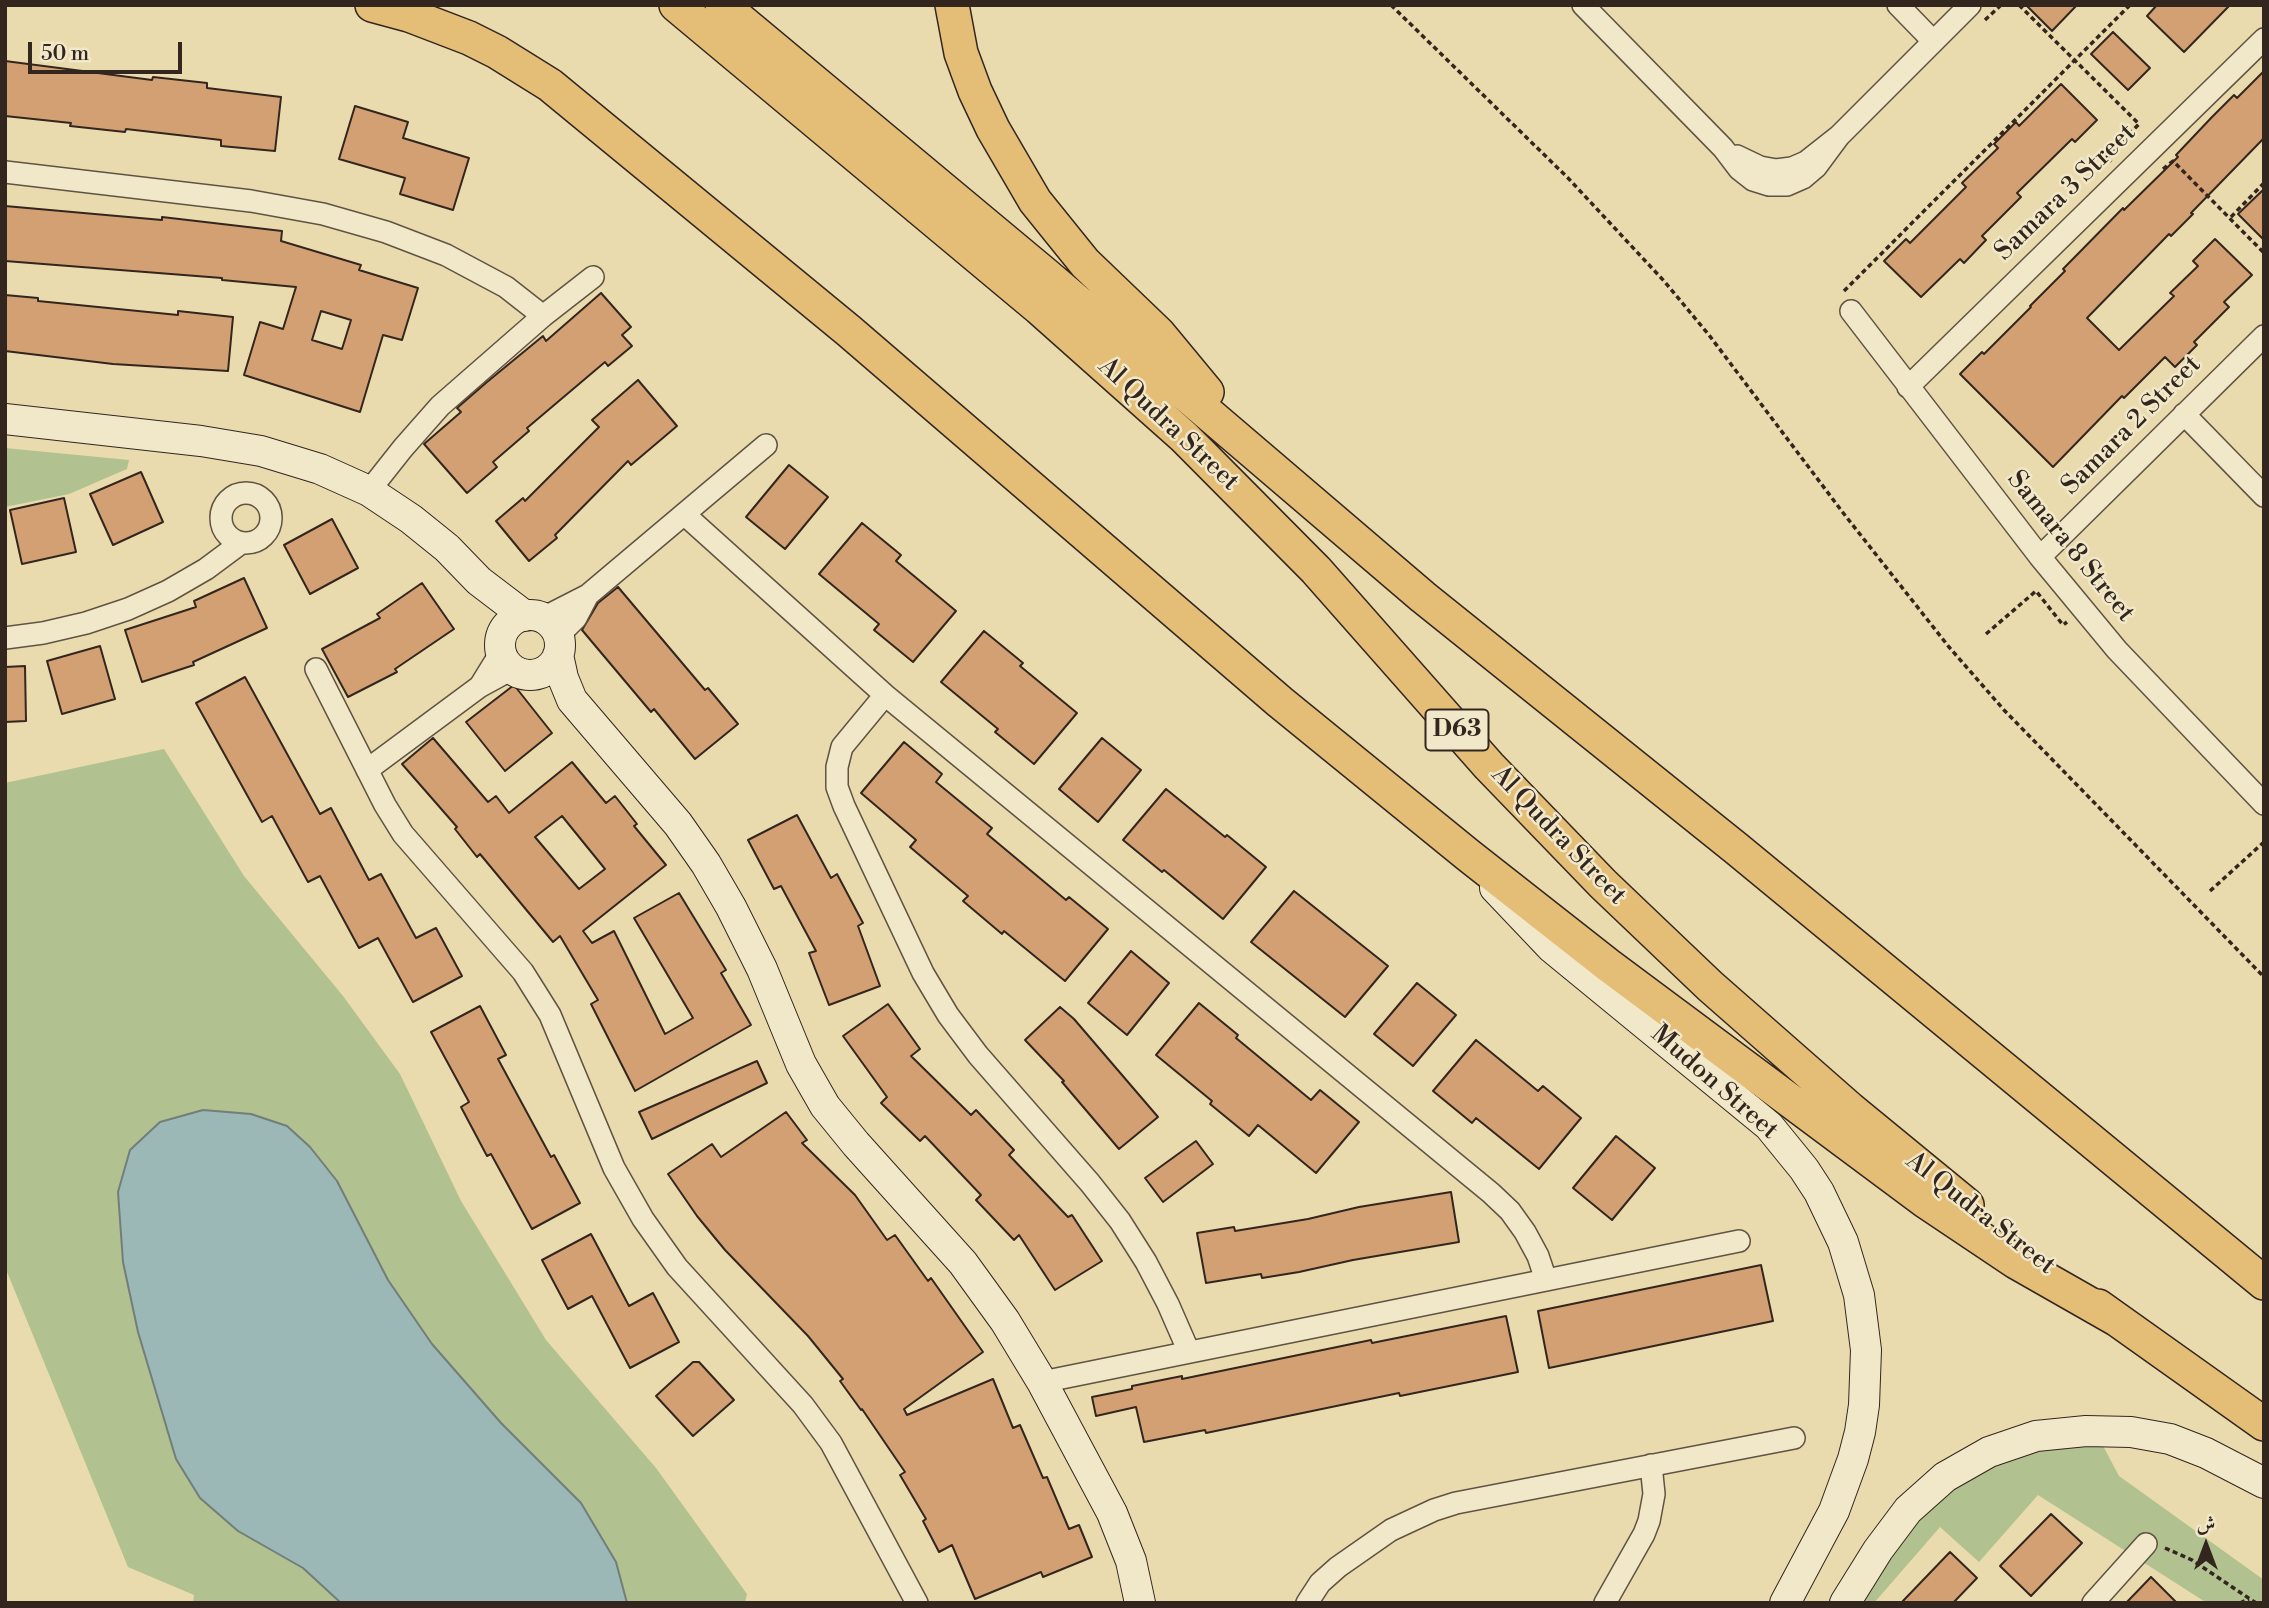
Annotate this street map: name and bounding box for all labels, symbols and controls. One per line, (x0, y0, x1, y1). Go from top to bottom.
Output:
scale bar (32, 28, 186, 72)
text: 50 m (41, 41, 89, 67)
street label: Samara 3 Street (1989, 118, 2143, 268)
street label: Samara 2 Street (2056, 350, 2208, 502)
street label: Al Qudra Street (1091, 352, 1245, 498)
street label: Samara 8 Street (1999, 465, 2141, 629)
road number: D63 (1426, 710, 1488, 750)
street label: Al Qudra Street (1484, 760, 1632, 912)
street label: Mudon Street (1644, 1019, 1784, 1147)
street label: Al Qudra Street (1899, 1146, 2061, 1282)
north arrow (2171, 1510, 2241, 1580)
text: ش (2197, 1512, 2215, 1536)

